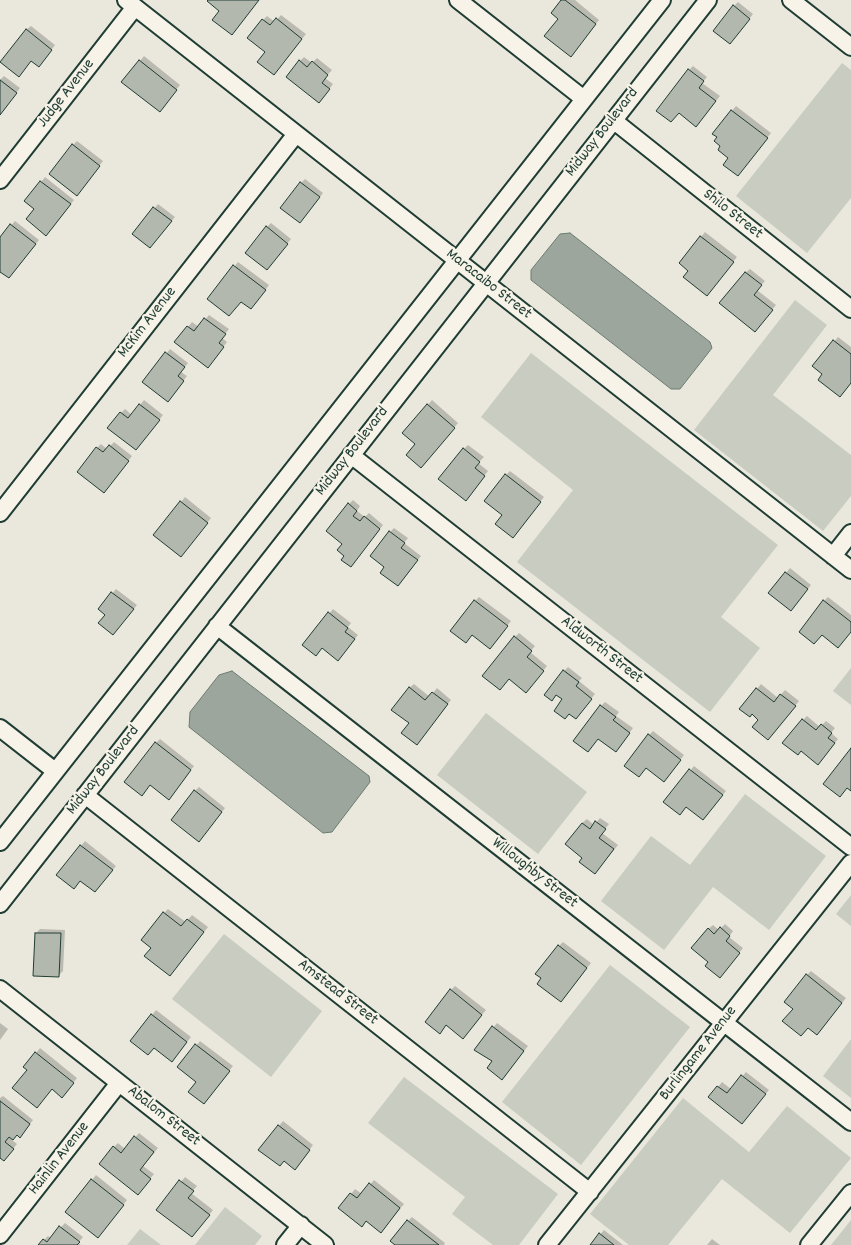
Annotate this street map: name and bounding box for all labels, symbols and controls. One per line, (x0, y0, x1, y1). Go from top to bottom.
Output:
street label: Judge Avenue (34, 56, 100, 132)
street label: Midway Boulevard (562, 85, 644, 181)
street label: Shilo Street (698, 186, 766, 244)
street label: Maracaibo Street (441, 245, 535, 325)
street label: McKim Avenue (114, 284, 182, 362)
street label: Midway Boulevard (312, 404, 394, 500)
street label: Aldworth Street (556, 613, 646, 689)
street label: Midway Boulevard (63, 723, 145, 819)
street label: Willoughby Street (487, 834, 581, 914)
street label: Amstead Street (293, 956, 381, 1030)
street label: Burlingame Avenue (656, 1003, 742, 1105)
street label: Abalom Street (123, 1082, 203, 1152)
street label: Hainlin Avenue (25, 1119, 95, 1199)

